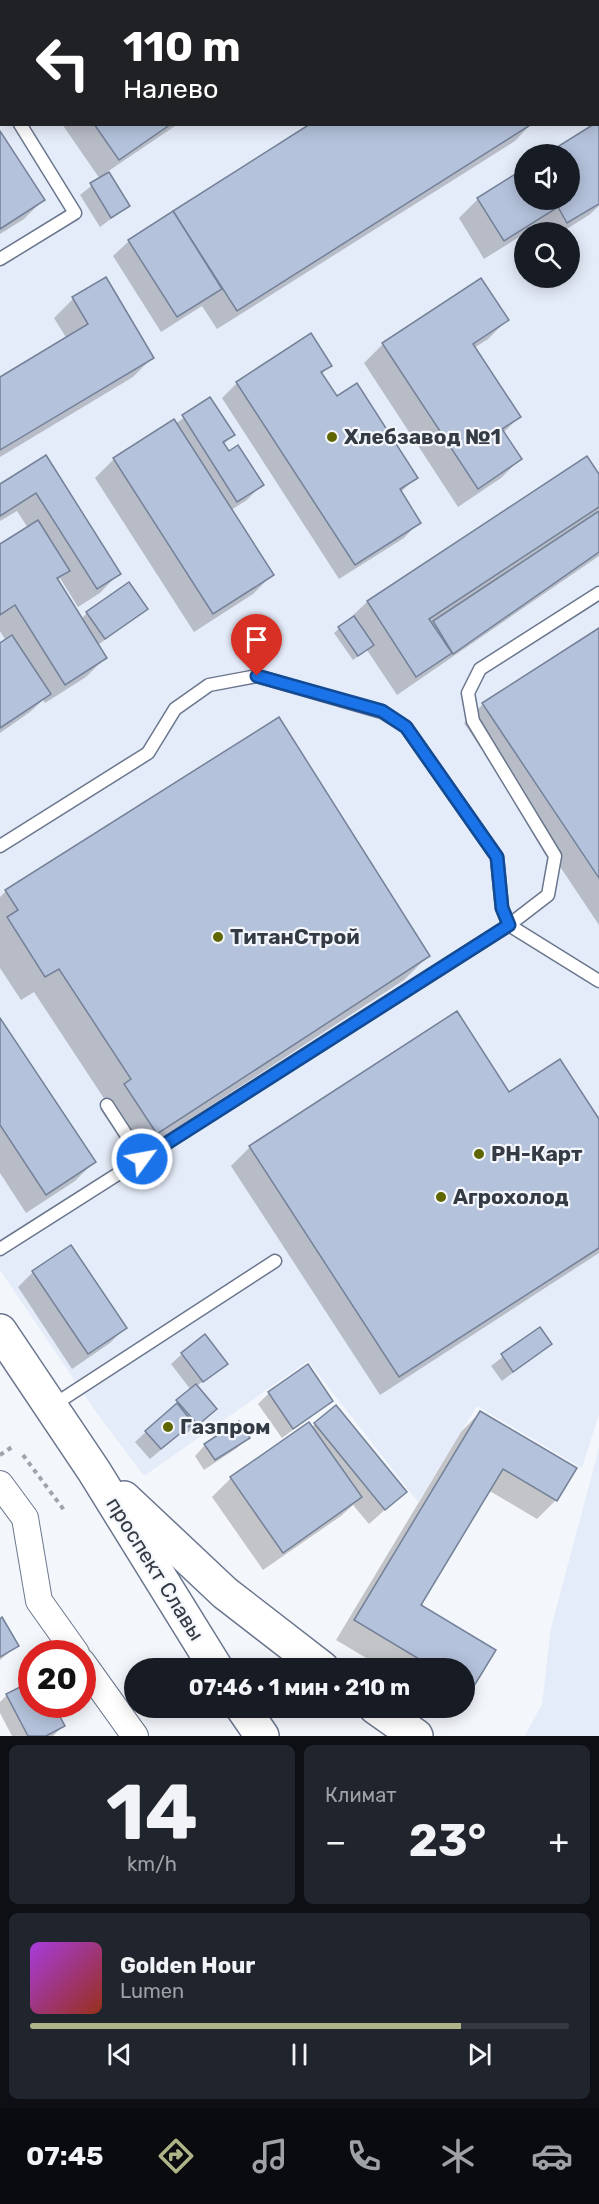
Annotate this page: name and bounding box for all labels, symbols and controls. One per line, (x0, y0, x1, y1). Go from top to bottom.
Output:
text: 110 m (123, 22, 241, 72)
icon: left (24, 24, 102, 102)
text: Налево (123, 73, 219, 105)
map controls (514, 144, 580, 288)
button: sound (514, 144, 580, 210)
button: search (514, 222, 580, 288)
place label: Хлебзавод №1 (344, 424, 501, 449)
marker: Хлебзавод №1 (325, 430, 339, 444)
pin (231, 614, 282, 676)
icon: arrive (240, 623, 273, 656)
place label: ТитанСтрой (230, 924, 360, 949)
marker: ТитанСтрой (211, 930, 225, 944)
position arrow (110, 1127, 174, 1191)
place label: РН-Карт (491, 1141, 583, 1166)
marker: РН-Карт (472, 1147, 486, 1161)
place label: Агрохолод (453, 1184, 569, 1209)
marker: Агрохолод (434, 1190, 448, 1204)
place label: Газпром (180, 1414, 270, 1439)
marker: Газпром (161, 1420, 175, 1434)
street label: проспект Славы (101, 1492, 210, 1645)
speed limit sign: 20 (18, 1640, 96, 1718)
text: 07:46 · 1 мин · 210 m (189, 1674, 410, 1701)
text: 14 (106, 1766, 198, 1859)
text: Климат (325, 1783, 397, 1807)
text: 23° (409, 1814, 486, 1867)
text: − (325, 1822, 346, 1861)
text: + (548, 1822, 569, 1861)
text: km/h (127, 1852, 177, 1876)
text: Golden Hour (120, 1952, 255, 1979)
text: Lumen (120, 1979, 184, 2003)
icon: previous (103, 2038, 136, 2071)
icon: pause (283, 2038, 316, 2071)
icon: next (463, 2038, 496, 2071)
icon: directions (155, 2135, 197, 2177)
icon: music (249, 2135, 291, 2177)
icon: phone (343, 2135, 385, 2177)
icon: climate (437, 2135, 479, 2177)
icon: car (531, 2135, 573, 2177)
text: 07:45 (26, 2140, 104, 2172)

